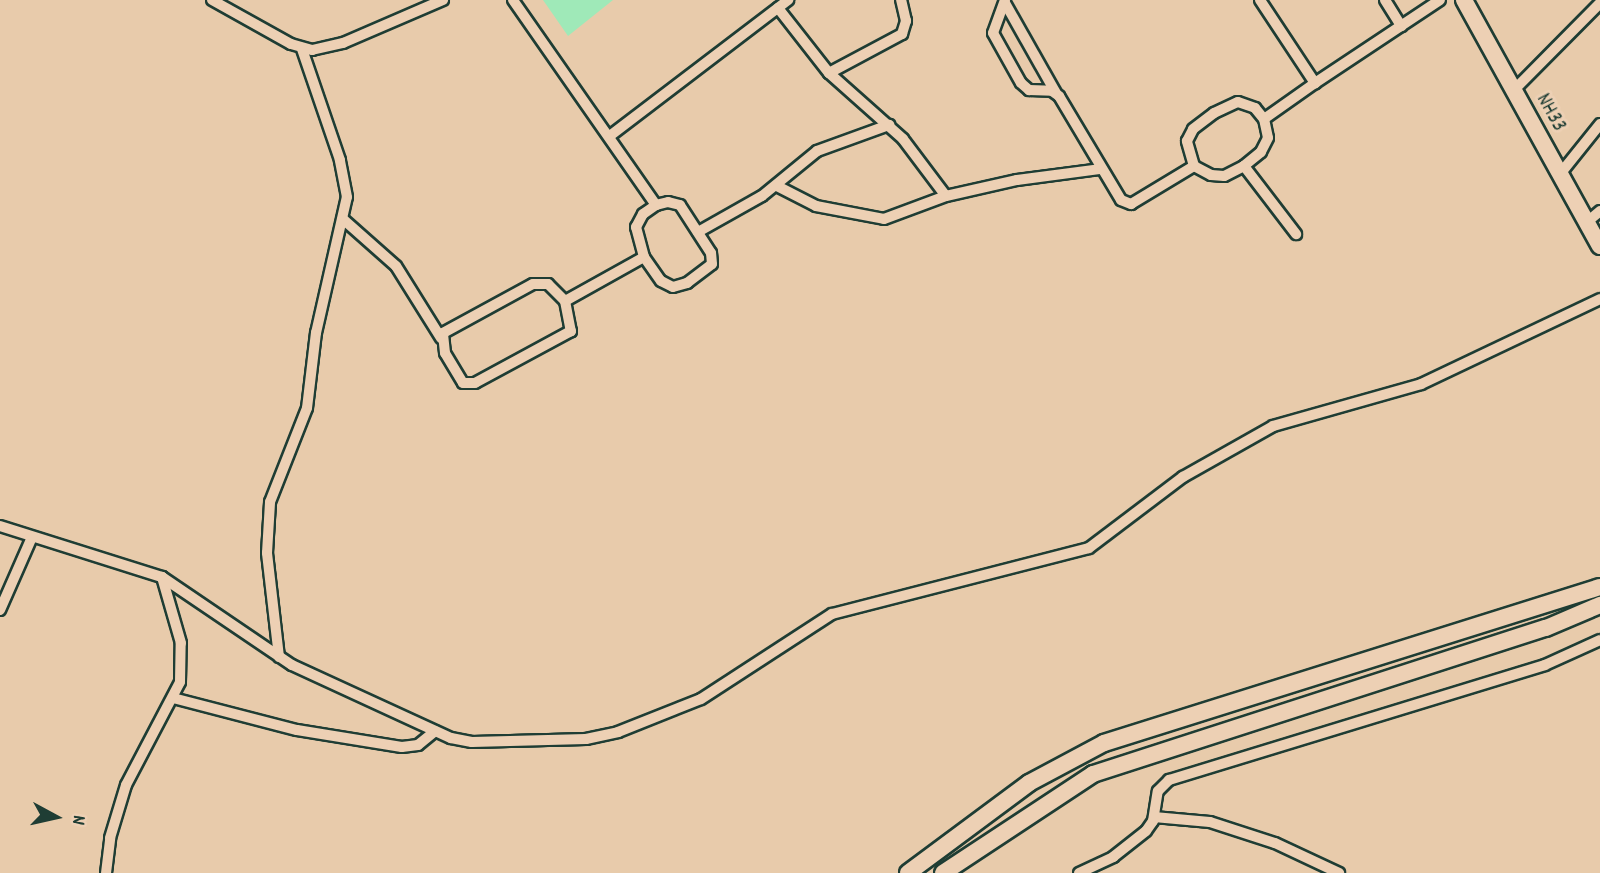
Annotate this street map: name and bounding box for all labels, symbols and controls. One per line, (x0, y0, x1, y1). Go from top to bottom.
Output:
street label: NH33 (1529, 89, 1571, 137)
north arrow (21, 782, 91, 852)
text: N (63, 813, 91, 827)

